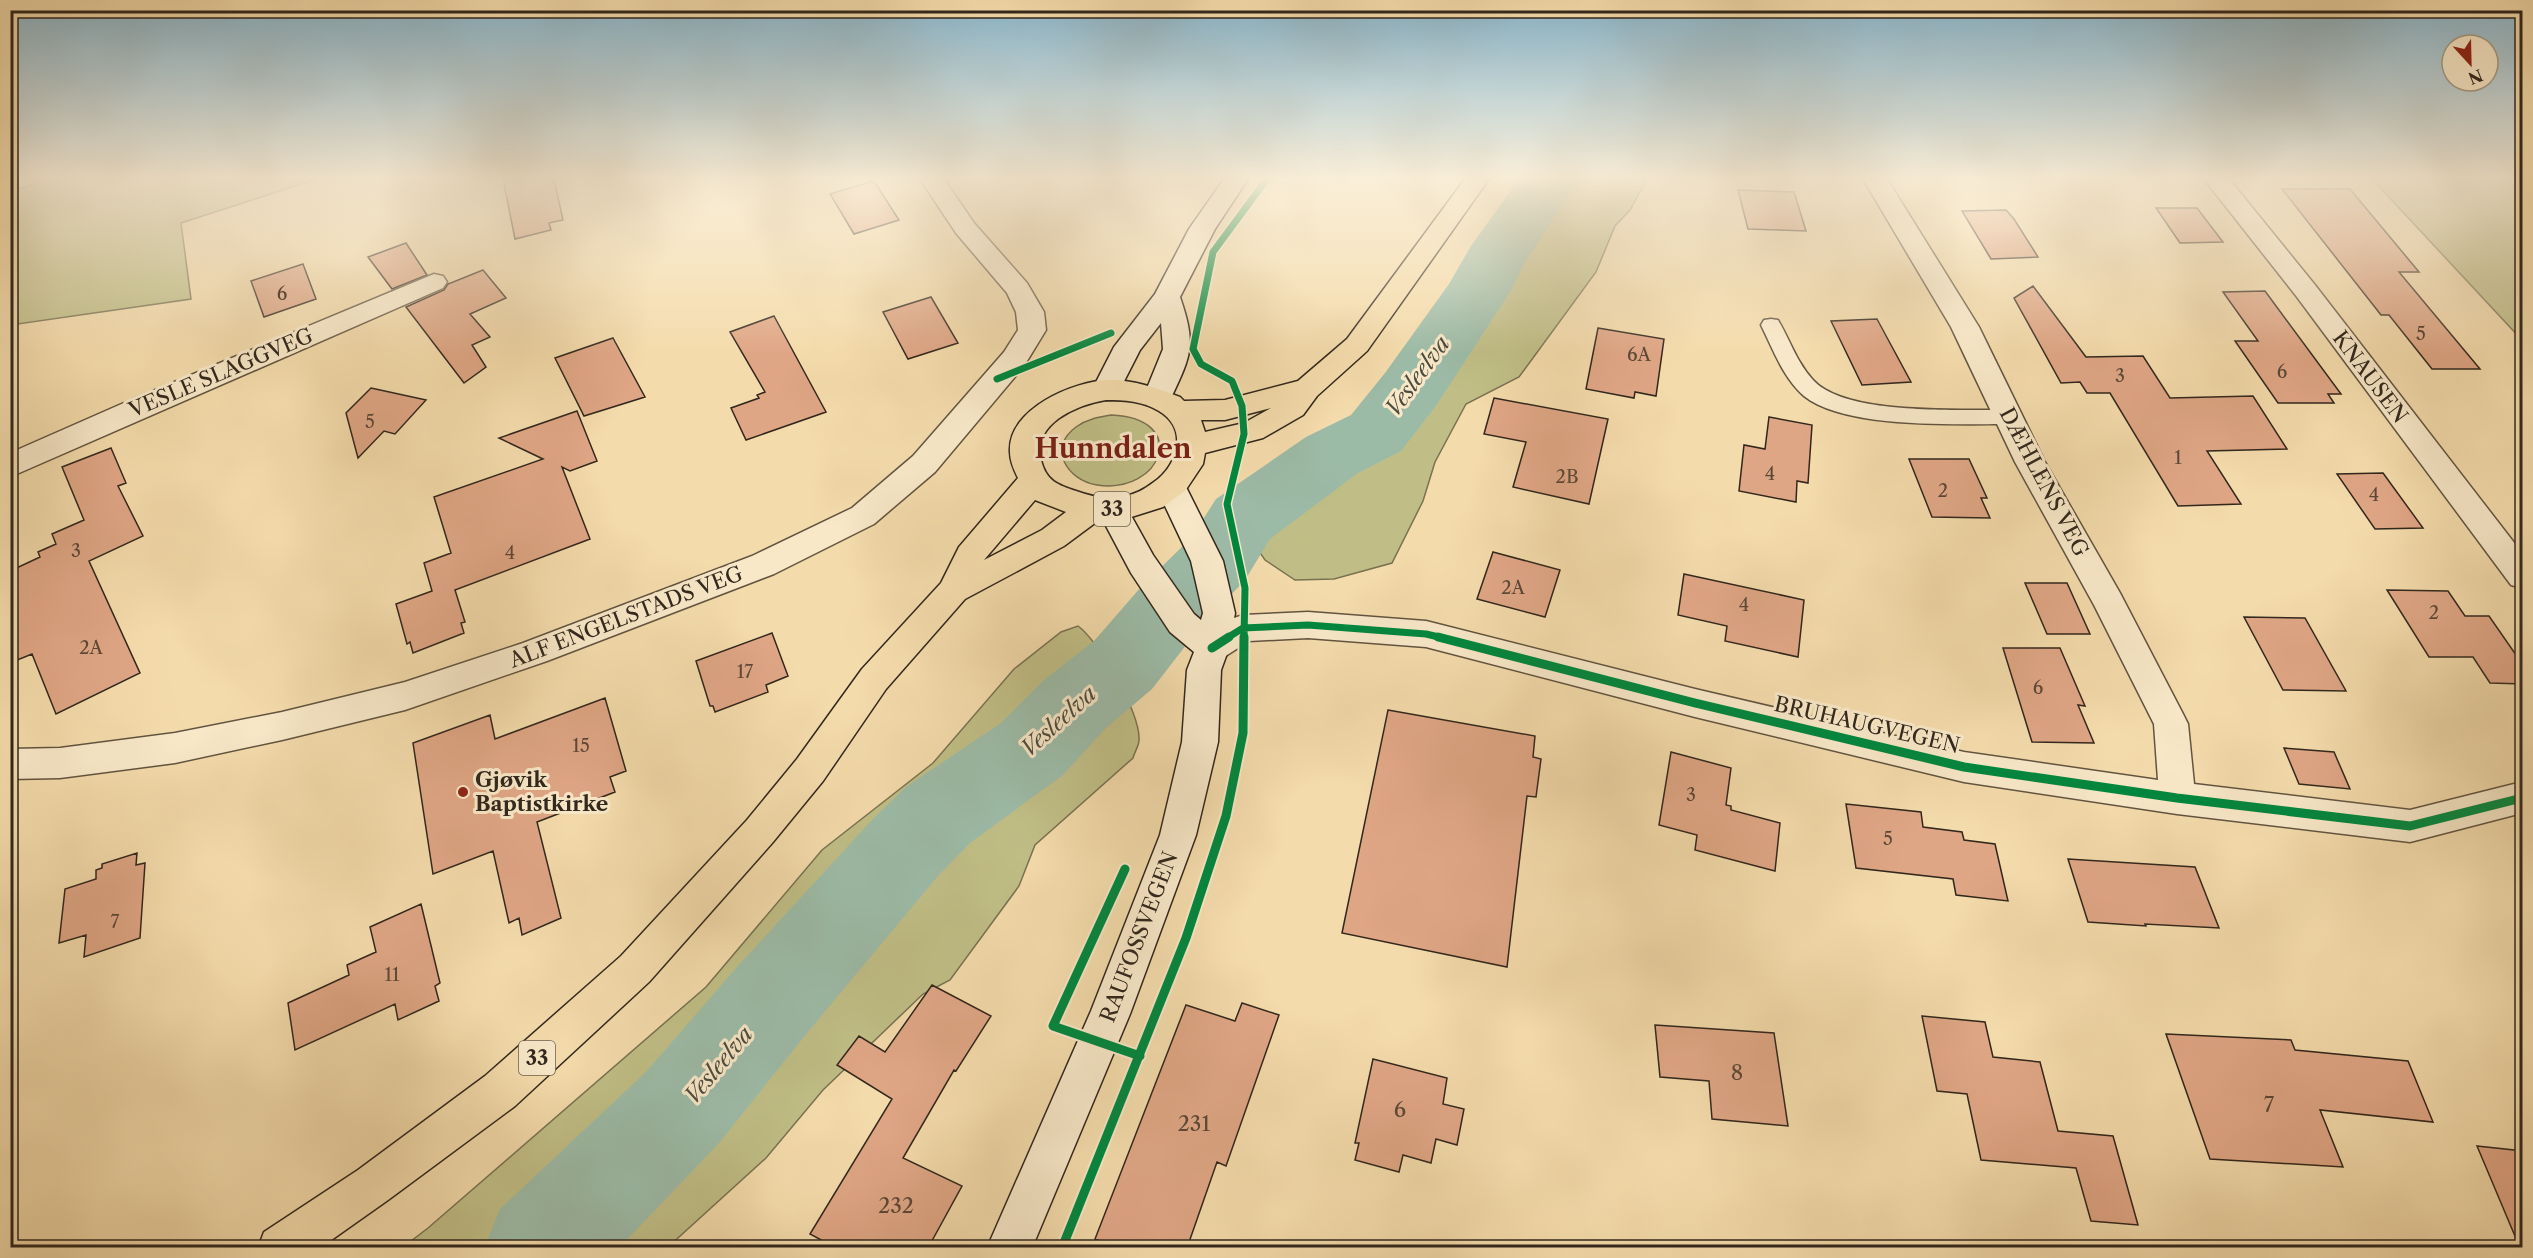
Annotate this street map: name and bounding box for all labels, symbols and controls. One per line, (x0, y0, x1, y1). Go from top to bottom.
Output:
north arrow (2440, 33, 2500, 93)
text: N (2465, 65, 2486, 89)
house number: 6 (277, 283, 287, 305)
street label: VESLE SLAGGVEG (124, 322, 317, 423)
house number: 5 (2416, 323, 2426, 345)
street label: KNAUSEN (2328, 326, 2413, 428)
water label: Vesleelva (1379, 331, 1455, 422)
house number: 6A (1627, 344, 1652, 366)
house number: 6 (2277, 361, 2287, 383)
house number: 3 (2115, 365, 2125, 387)
street label: DÆHLENS VEG (1995, 403, 2094, 560)
house number: 5 (365, 411, 375, 433)
district label: Hunndalen (1035, 432, 1192, 465)
house number: 1 (2174, 447, 2182, 469)
house number: 4 (1765, 463, 1775, 485)
house number: 2B (1556, 466, 1578, 488)
house number: 2 (1938, 480, 1948, 502)
house number: 4 (2369, 484, 2379, 506)
road number: 33 (1094, 492, 1130, 526)
house number: 3 (71, 540, 81, 562)
house number: 4 (505, 542, 515, 564)
street label: ALF ENGELSTADS VEG (505, 560, 746, 673)
house number: 2A (1501, 577, 1525, 599)
house number: 4 (1739, 594, 1749, 616)
house number: 2 (2429, 602, 2439, 624)
house number: 2A (79, 637, 103, 659)
house number: 17 (737, 661, 753, 683)
house number: 6 (2033, 677, 2043, 699)
water label: Vesleelva (1015, 680, 1102, 762)
street label: BRUHAUGVEGEN (1772, 691, 1962, 758)
house number: 15 (572, 735, 590, 757)
place label: Gjøvik Baptistkirke (475, 767, 608, 816)
house number: 3 (1686, 784, 1696, 806)
marker: Gjøvik Baptistkirke (456, 785, 470, 799)
house number: 5 (1883, 828, 1893, 850)
street label: RAUFOSSVEGEN (1094, 848, 1183, 1026)
house number: 7 (111, 911, 120, 933)
house number: 11 (384, 964, 400, 986)
water label: Vesleelva (678, 1021, 758, 1109)
road number: 33 (519, 1041, 555, 1075)
house number: 8 (1731, 1060, 1743, 1085)
house number: 7 (2264, 1092, 2275, 1117)
house number: 6 (1394, 1097, 1406, 1122)
house number: 231 (1178, 1111, 1210, 1136)
house number: 232 (878, 1193, 914, 1218)

